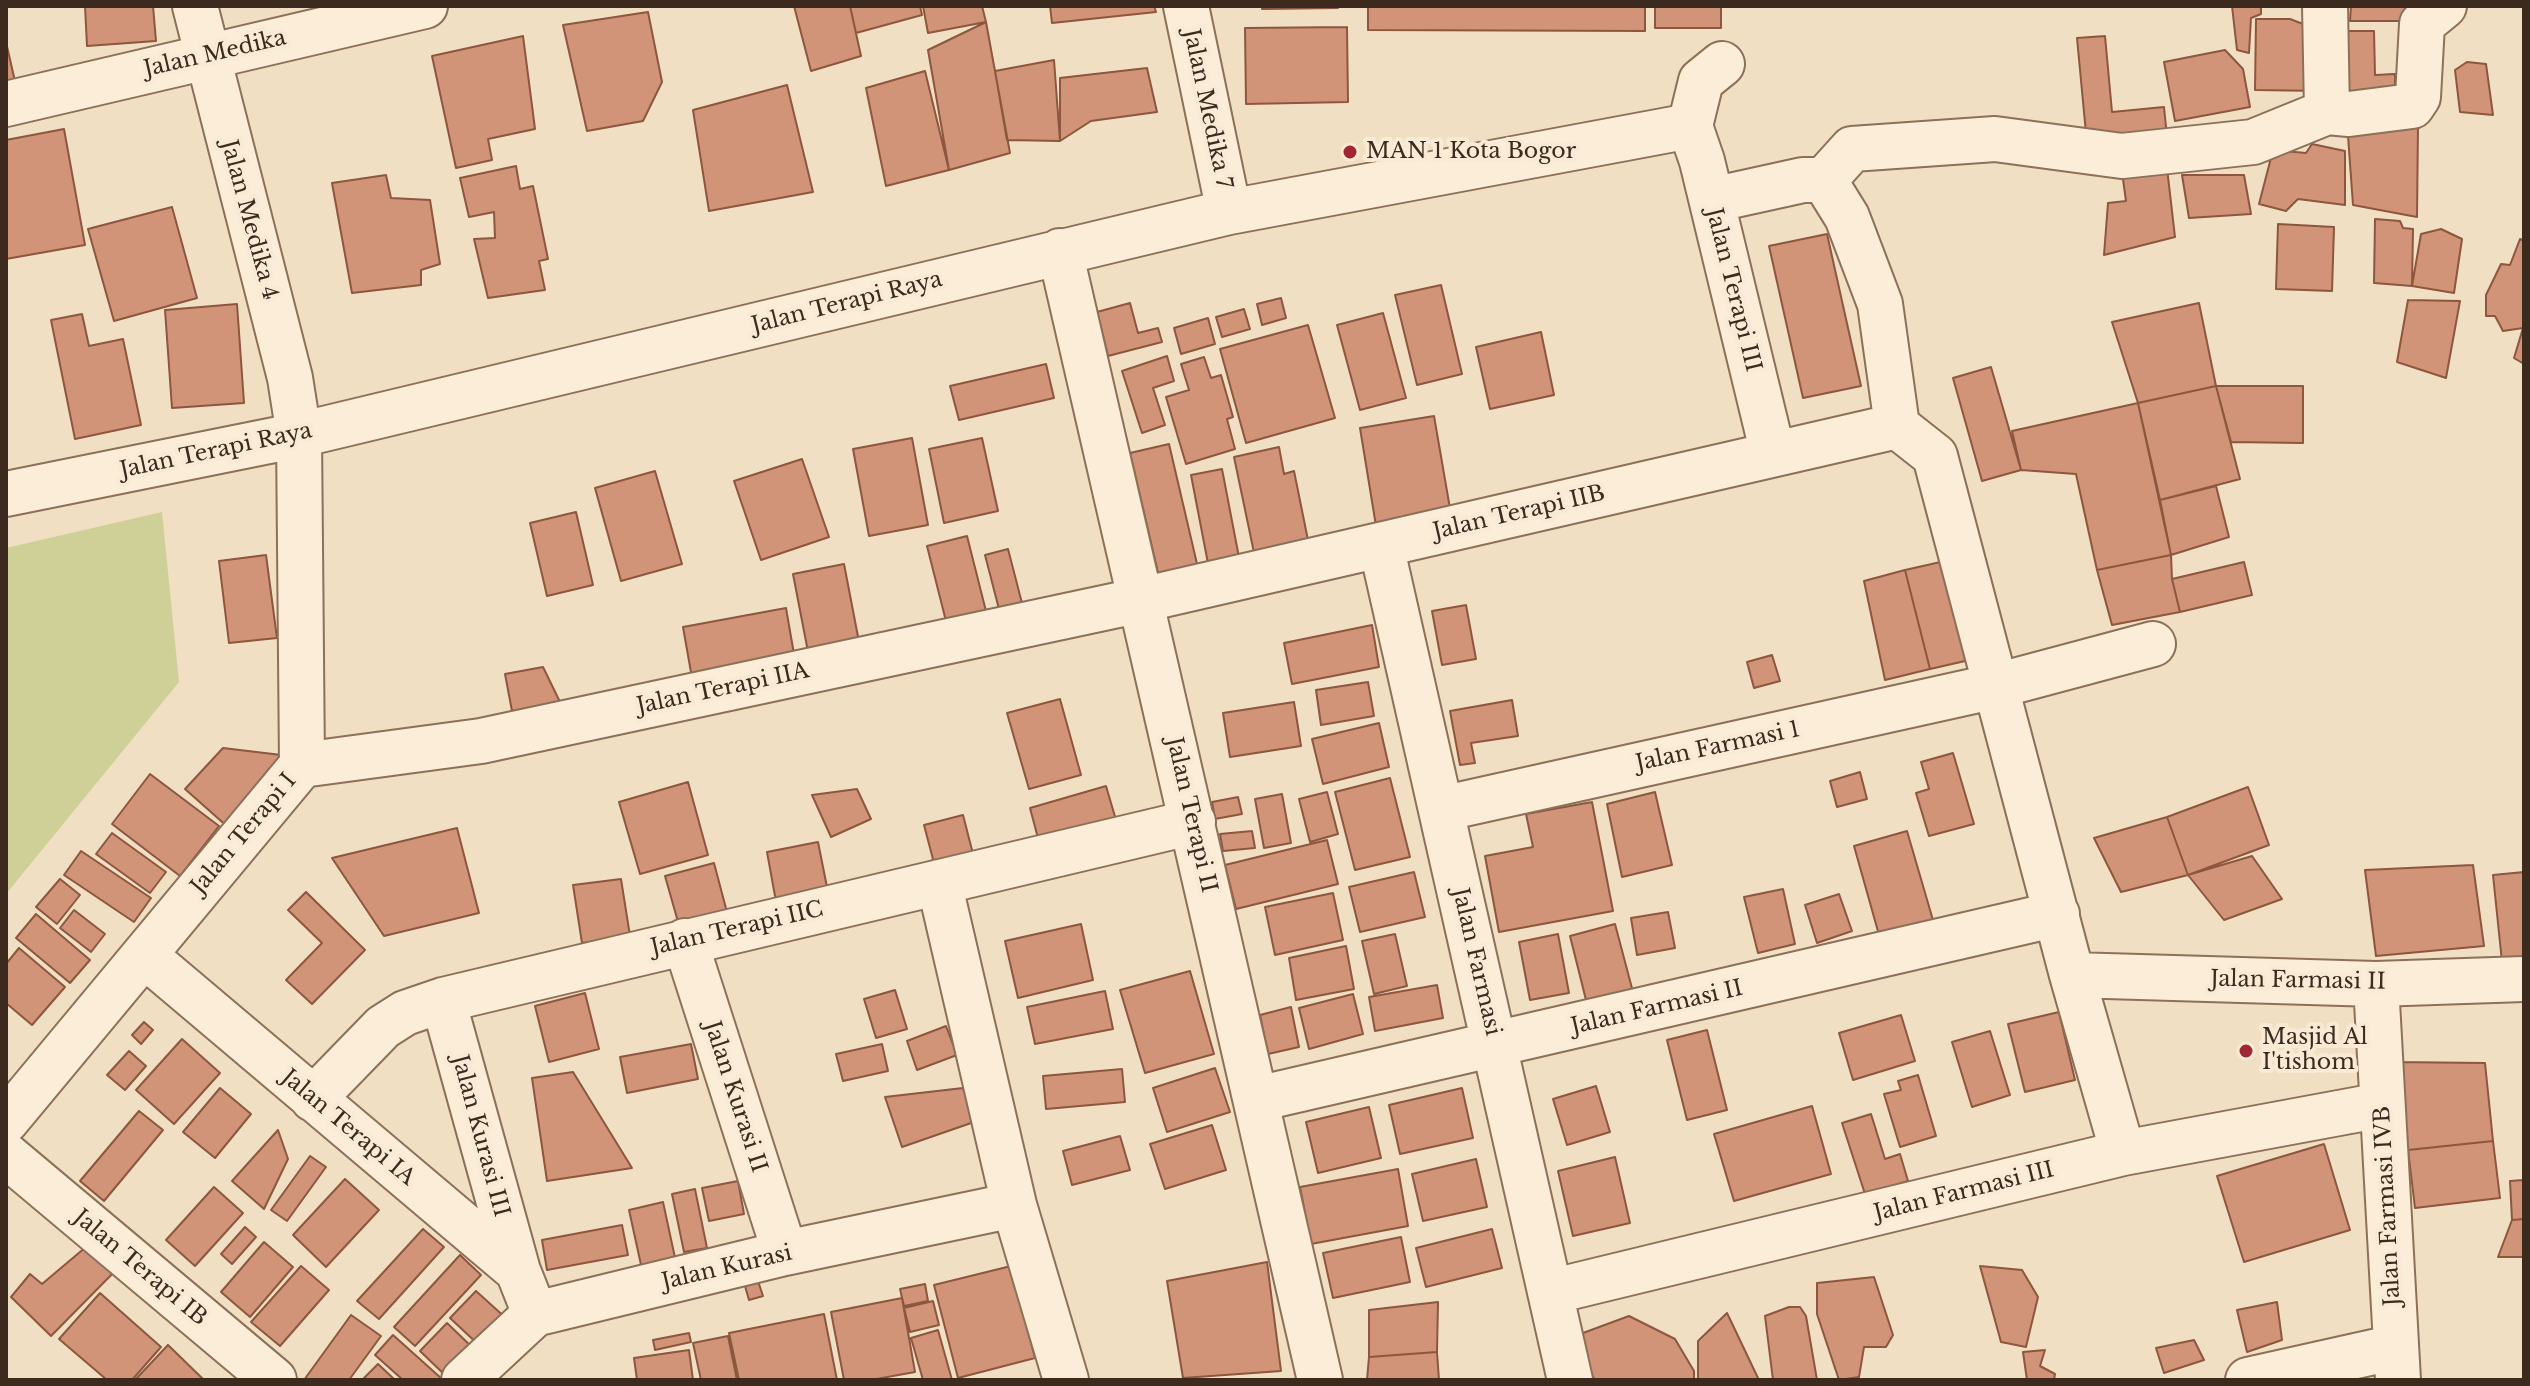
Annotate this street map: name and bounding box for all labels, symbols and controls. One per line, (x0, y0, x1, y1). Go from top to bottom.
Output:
street label: Jalan Medika (141, 25, 289, 83)
street label: Jalan Medika 7 (1177, 27, 1237, 191)
street label: Jalan Medika 4 (215, 137, 283, 303)
place label: MAN 1 Kota Bogor (1366, 139, 1576, 165)
marker: MAN 1 Kota Bogor (1341, 143, 1359, 161)
street label: Jalan Terapi III (1700, 205, 1766, 375)
street label: Jalan Terapi Raya (749, 267, 945, 339)
street label: Jalan Terapi Raya (118, 418, 314, 484)
street label: Jalan Terapi IIB (1431, 480, 1607, 546)
street label: Jalan Terapi IIA (634, 658, 812, 720)
street label: Jalan Farmasi 1 (1634, 717, 1802, 777)
street label: Jalan Terapi II (1160, 735, 1222, 895)
street label: Jalan Terapi I (186, 768, 302, 900)
street label: Jalan Farmasi (1446, 886, 1506, 1038)
street label: Jalan Terapi IIC (648, 896, 826, 962)
street label: Jalan Farmasi II (2210, 966, 2386, 996)
street label: Jalan Farmasi II (1569, 975, 1745, 1041)
street label: Jalan Kurasi II (698, 1018, 772, 1176)
place label: Masjid Al I'tishom (2262, 1025, 2368, 1076)
marker: Masjid Al I'tishom (2237, 1042, 2255, 1060)
street label: Jalan Kurasi III (446, 1052, 514, 1220)
street label: Jalan Terapi IA (276, 1064, 420, 1192)
street label: Jalan Farmasi IVB (2370, 1105, 2406, 1307)
street label: Jalan Farmasi III (1871, 1157, 2057, 1227)
street label: Jalan Terapi IB (68, 1204, 212, 1332)
street label: Jalan Kurasi (659, 1240, 795, 1296)

